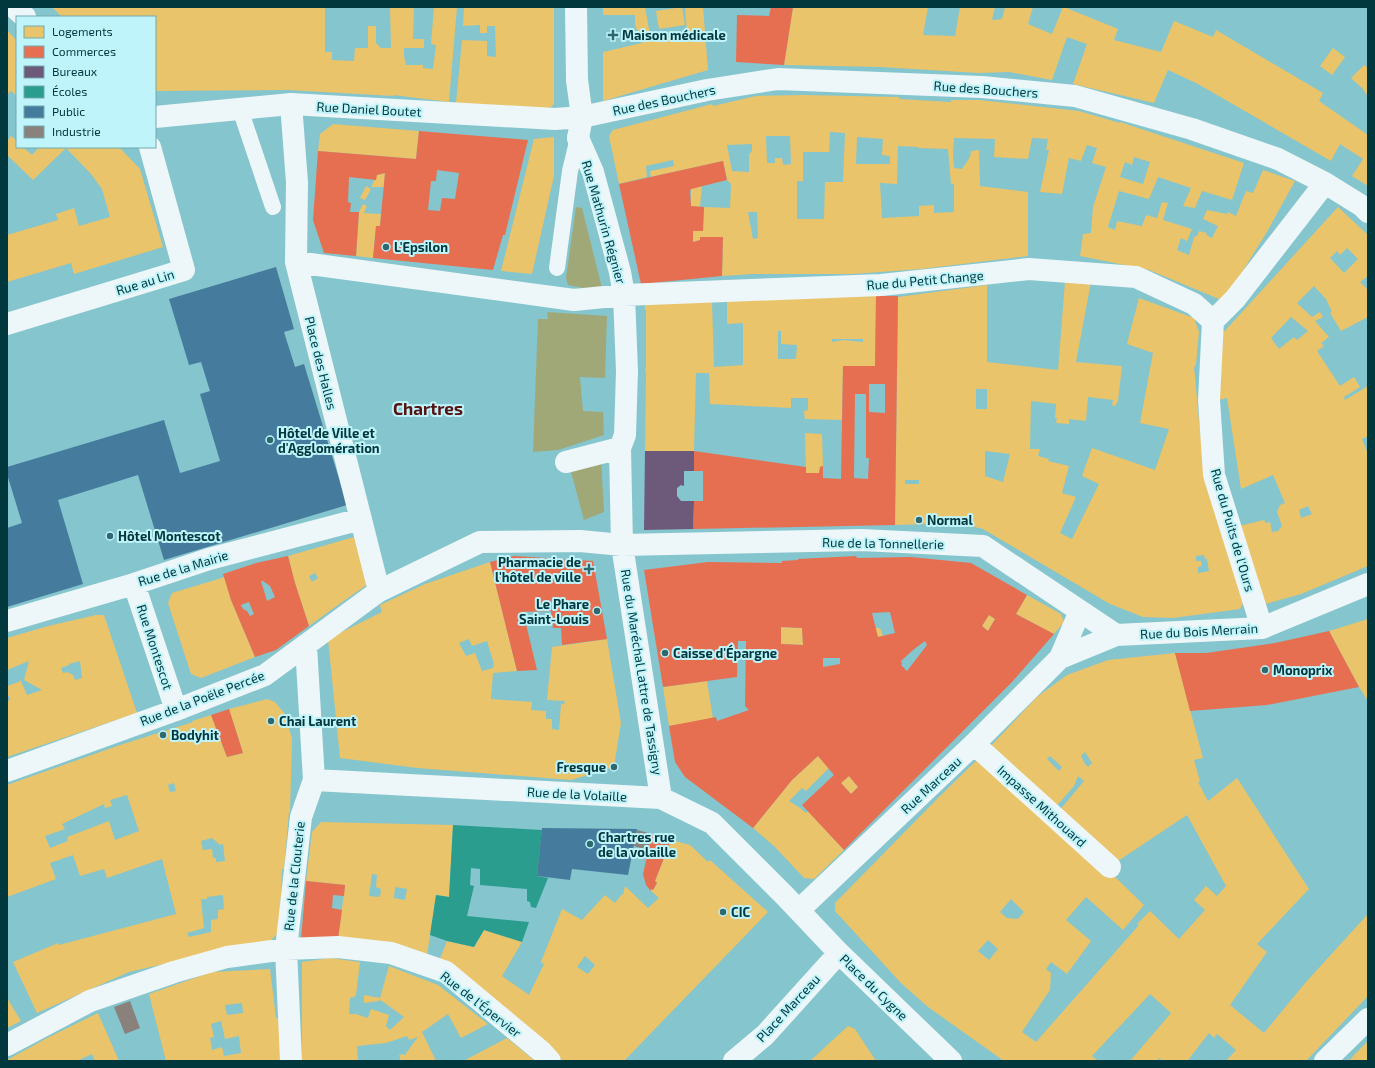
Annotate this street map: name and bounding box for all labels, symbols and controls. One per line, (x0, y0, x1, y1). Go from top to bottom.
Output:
legend (16, 16, 156, 148)
text: Logements (52, 24, 113, 38)
place label: Maison médicale (622, 27, 726, 43)
marker: Maison médicale (607, 29, 619, 41)
text: Commerces (52, 44, 116, 58)
text: Bureaux (52, 64, 98, 78)
street label: Rue des Bouchers (933, 77, 1039, 101)
street label: Rue des Bouchers (611, 81, 717, 119)
text: Écoles (52, 84, 87, 98)
street label: Rue Daniel Boutet (316, 98, 422, 120)
text: Public (52, 104, 85, 118)
text: Industrie (52, 124, 101, 138)
street label: Rue Mathurin Régnier (579, 158, 629, 286)
place label: L'Epsilon (394, 239, 448, 255)
marker: L'Epsilon (381, 242, 391, 252)
street label: Rue au Lin (114, 266, 176, 298)
street label: Rue du Petit Change (866, 267, 984, 293)
street label: Place des Halles (302, 315, 340, 411)
district label: Chartres (393, 398, 463, 418)
place label: Hôtel de Ville et d'Agglomération (278, 425, 380, 456)
marker: Hôtel de Ville et d'Agglomération (265, 435, 275, 445)
street label: Rue du Puits de l'Ours (1208, 467, 1258, 593)
place label: Normal (927, 512, 973, 528)
marker: Normal (914, 515, 924, 525)
place label: Hôtel Montescot (118, 528, 221, 544)
marker: Hôtel Montescot (105, 531, 115, 541)
street label: Rue de la Tonnellerie (822, 534, 944, 552)
street label: Rue de la Mairie (136, 547, 230, 589)
place label: Pharmacie de l'hôtel de ville (495, 554, 581, 585)
marker: Pharmacie de l'hôtel de ville (584, 564, 594, 574)
street label: Rue du Maréchal Lattre de Tassigny (618, 568, 666, 776)
place label: Le Phare Saint-Louis (519, 596, 589, 627)
street label: Rue Montescot (134, 602, 176, 692)
marker: Le Phare Saint-Louis (592, 606, 602, 616)
street label: Rue du Bois Merrain (1140, 620, 1258, 642)
place label: Caisse d'Épargne (673, 644, 777, 661)
marker: Caisse d'Épargne (660, 648, 670, 658)
place label: Monoprix (1273, 662, 1333, 678)
marker: Monoprix (1260, 665, 1270, 675)
street label: Rue de la Poële Percée (137, 667, 267, 729)
place label: Chai Laurent (279, 713, 357, 729)
marker: Chai Laurent (266, 716, 276, 726)
place label: Bodyhit (171, 727, 220, 743)
marker: Bodyhit (158, 730, 168, 740)
street label: Rue Marceau (898, 753, 964, 817)
place label: Fresque (557, 759, 606, 775)
marker: Fresque (609, 762, 619, 772)
street label: Impasse Mithouard (994, 762, 1090, 850)
street label: Rue de la Volaille (527, 783, 627, 805)
street label: Rue de la Clouterie (280, 820, 308, 932)
place label: Chartres rue de la volaille (598, 829, 676, 860)
marker: Chartres rue de la volaille (585, 839, 595, 849)
place label: CIC (731, 904, 750, 920)
marker: CIC (718, 907, 728, 917)
street label: Place du Cygne (837, 951, 911, 1023)
street label: Rue de l'Épervier (437, 967, 525, 1041)
street label: Place Marceau (753, 971, 823, 1045)

